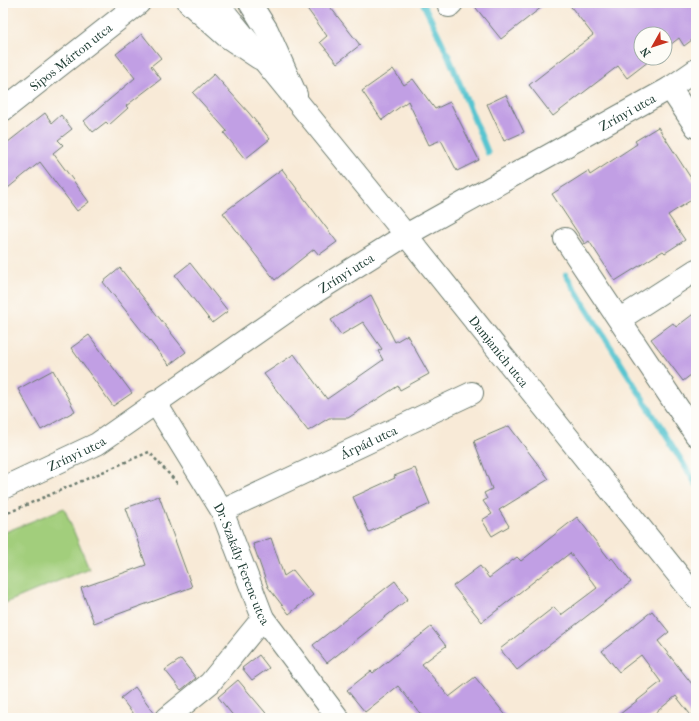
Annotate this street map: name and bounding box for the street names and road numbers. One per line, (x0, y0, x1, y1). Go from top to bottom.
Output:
street label: Sipos Márton utca (27, 20, 116, 94)
street label: Zrínyi utca (596, 90, 659, 134)
street label: Zrínyi utca (316, 250, 378, 296)
street label: Damjanich utca (466, 313, 532, 391)
street label: Árpád utca (337, 422, 400, 463)
street label: Zrínyi utca (45, 433, 109, 474)
street label: Dr. Szakály Ferenc utca (211, 500, 273, 629)

